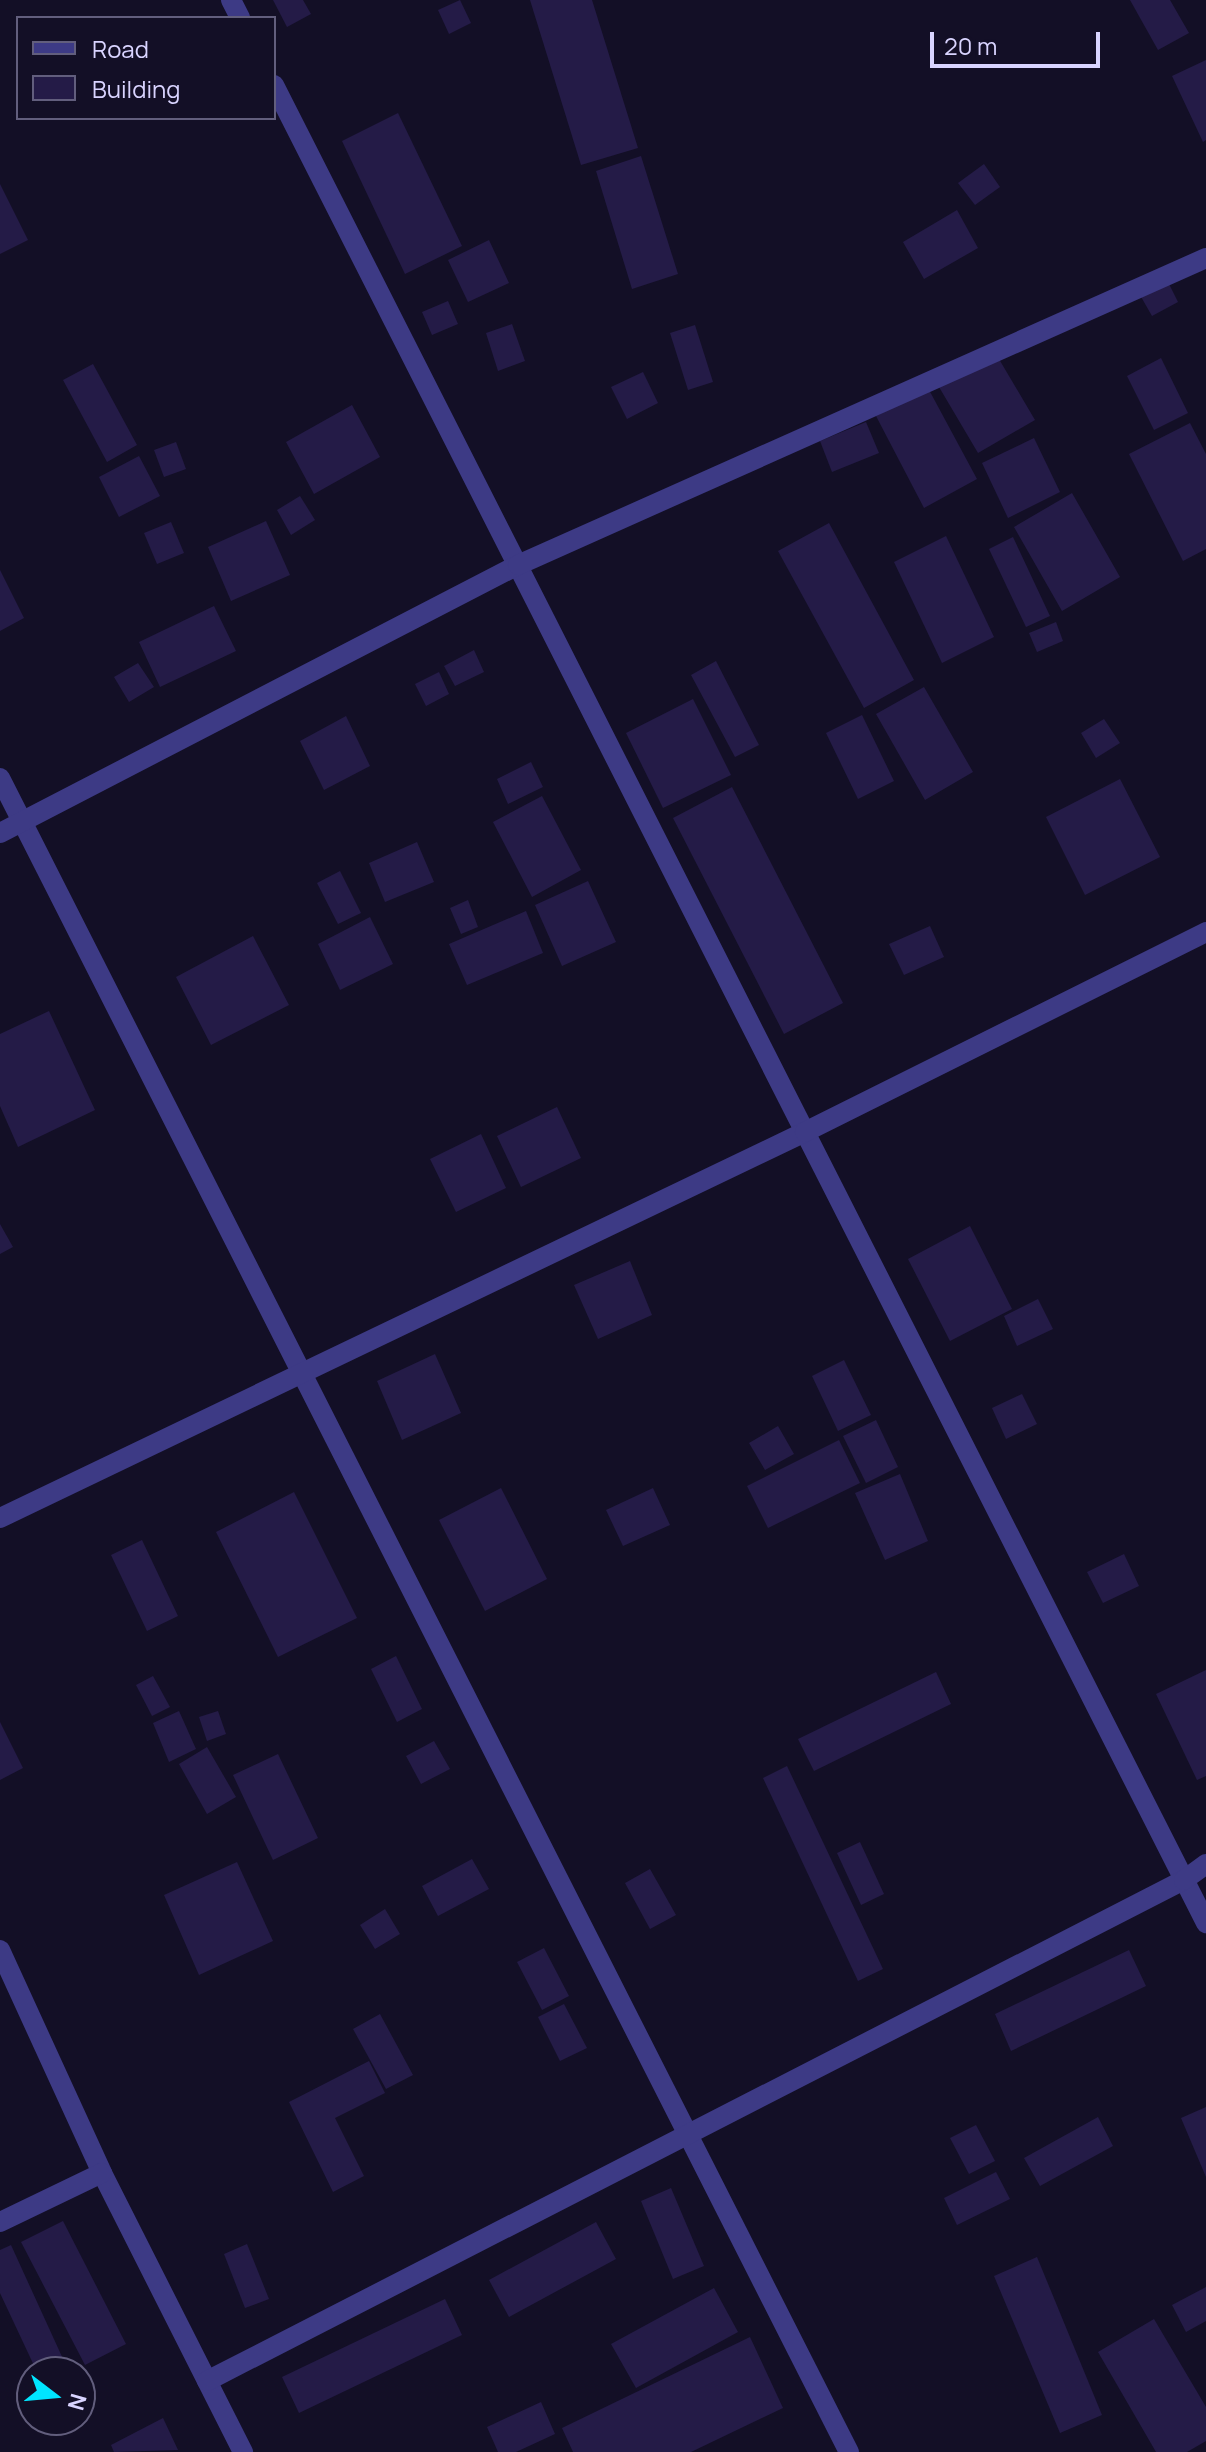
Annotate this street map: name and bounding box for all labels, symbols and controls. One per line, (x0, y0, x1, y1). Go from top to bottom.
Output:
legend (16, 16, 276, 120)
scale bar (934, 16, 1104, 66)
text: 20 m (944, 29, 997, 62)
text: Road (92, 32, 149, 65)
text: Building (92, 72, 180, 105)
north arrow (16, 2356, 96, 2436)
text: N (61, 2390, 94, 2414)

